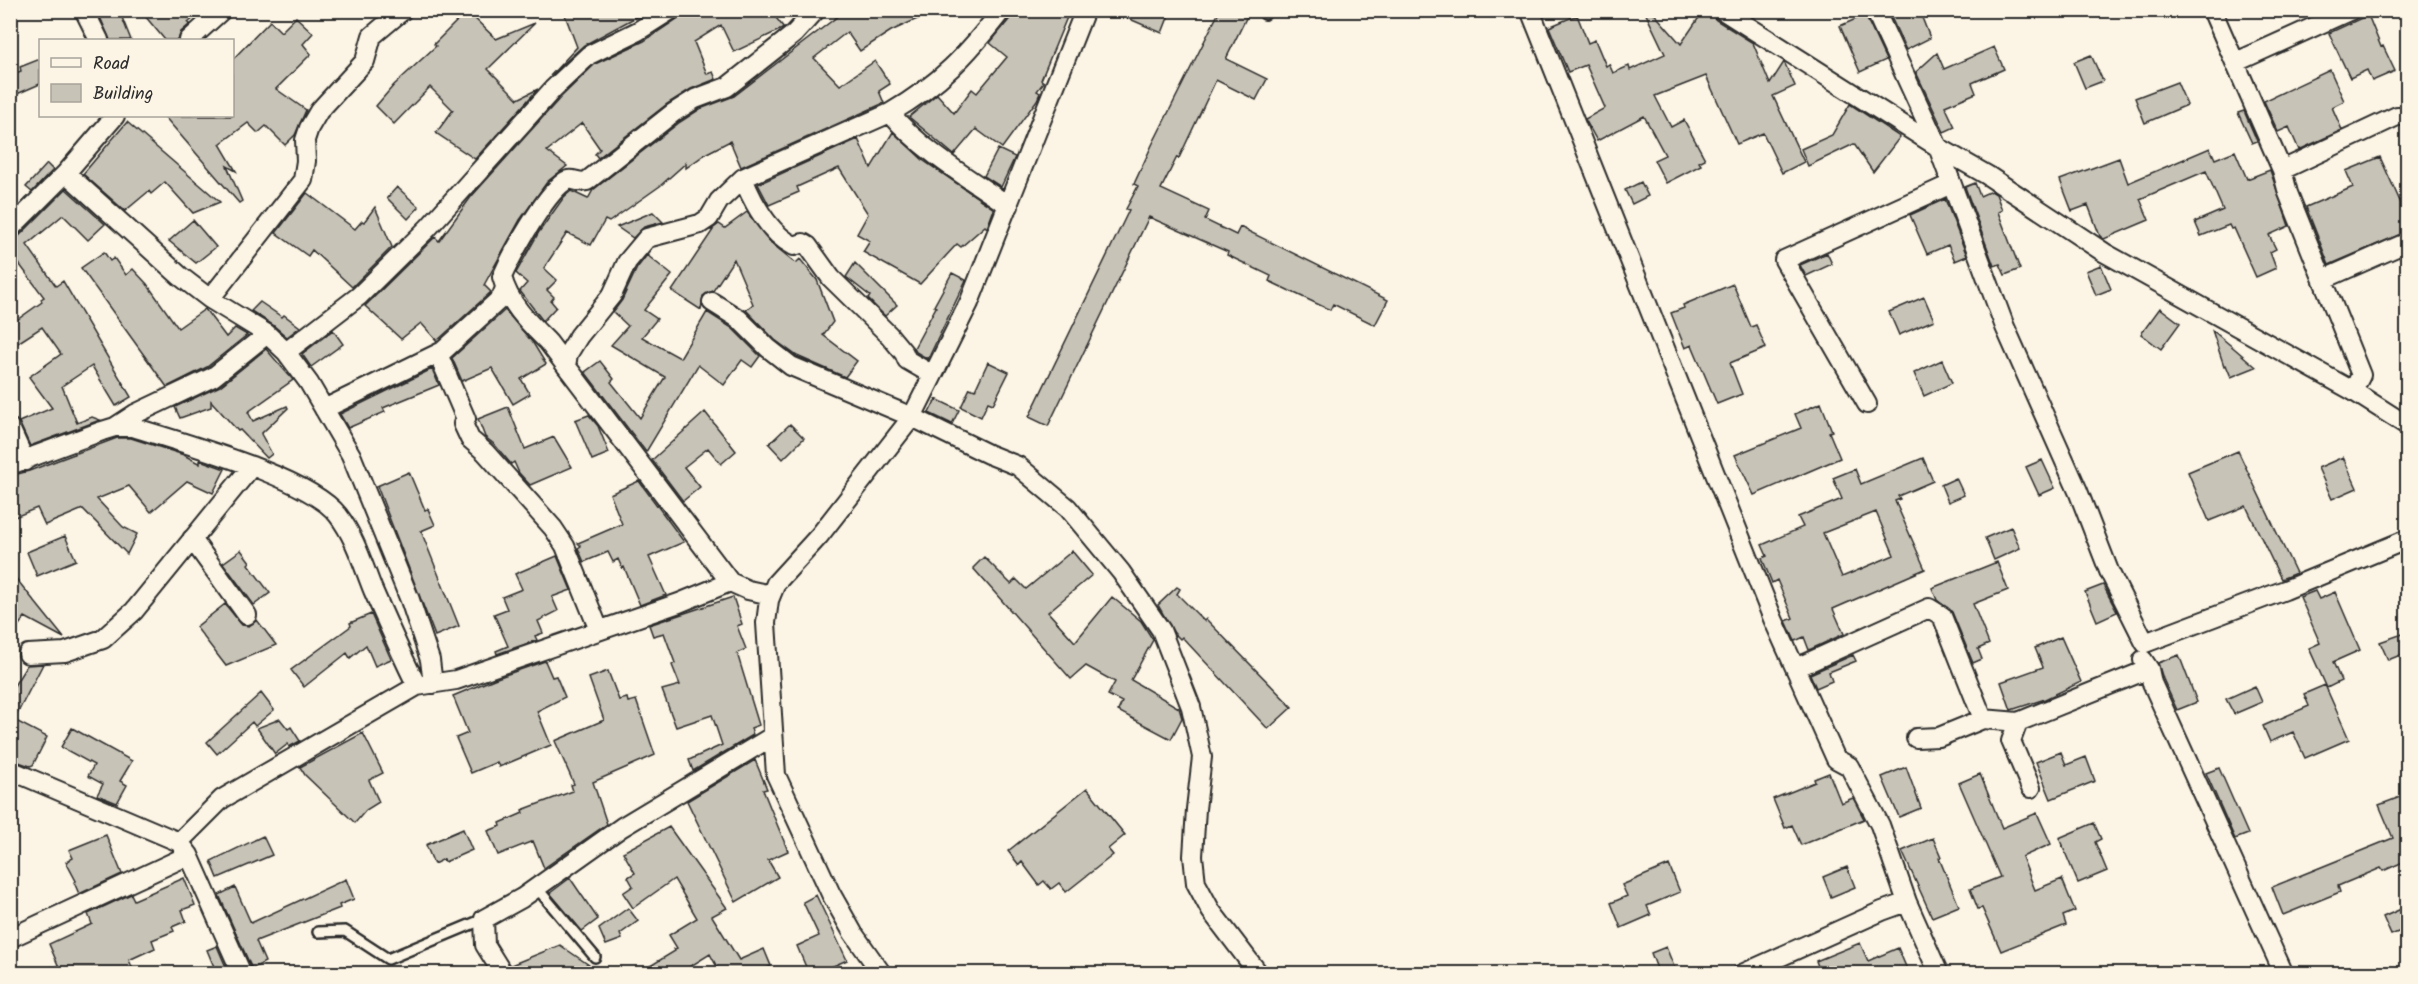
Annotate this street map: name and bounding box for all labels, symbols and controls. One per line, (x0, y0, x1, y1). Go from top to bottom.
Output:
legend (39, 39, 234, 117)
text: Road (93, 50, 130, 79)
text: Building (93, 80, 153, 109)

